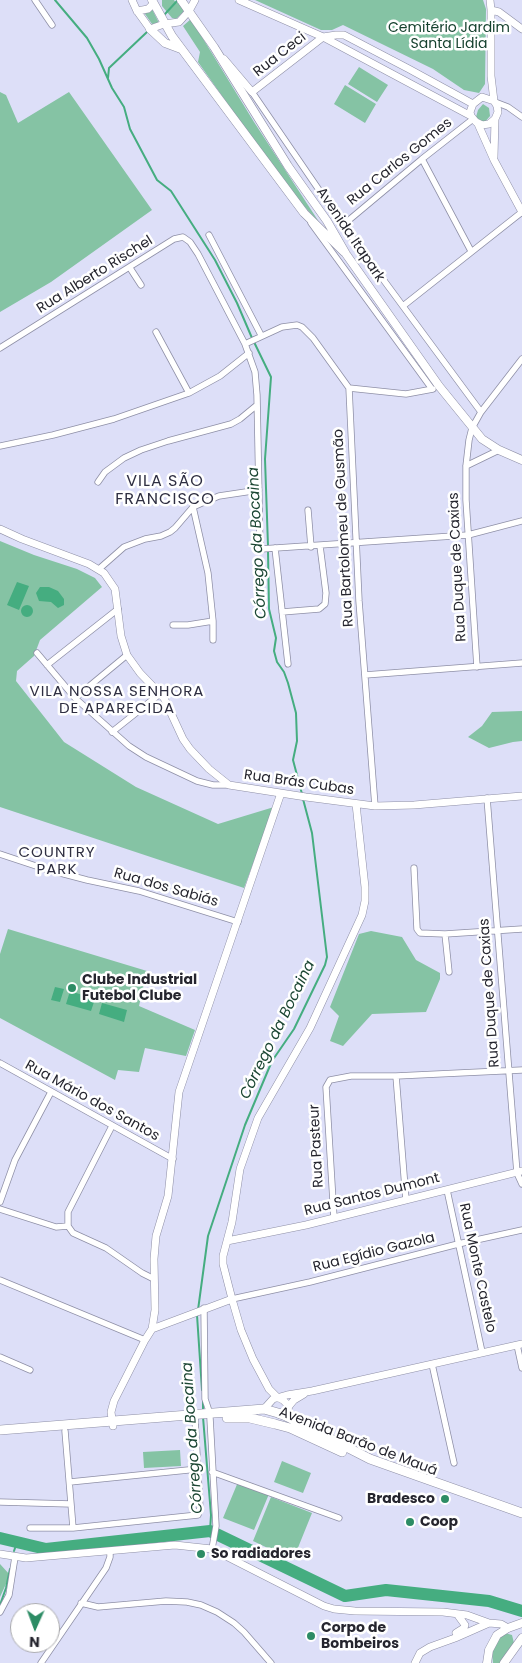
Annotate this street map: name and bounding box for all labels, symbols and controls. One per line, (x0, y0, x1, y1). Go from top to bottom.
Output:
park label: Cemitério Jardim Santa Lídia (388, 20, 510, 52)
street label: Rua Ceci (250, 29, 310, 81)
street label: Rua Carlos Gomes (344, 115, 456, 209)
street label: Avenida Itapark (312, 185, 388, 285)
street label: Rua Alberto Rischel (34, 232, 156, 318)
street label: Rua Bartolomeu de Gusmão (330, 429, 358, 627)
water label: Córrego da Bocaina (245, 467, 271, 619)
district label: VILA SÃO FRANCISCO (114, 472, 216, 510)
street label: Rua Duque de Caxias (446, 492, 470, 642)
district label: VILA NOSSA SENHORA DE APARECIDA (27, 683, 207, 718)
street label: Rua Brás Cubas (243, 767, 355, 799)
district label: COUNTRY PARK (18, 844, 96, 879)
street label: Rua dos Sabiás (112, 865, 220, 911)
street label: Rua Duque de Caxias (476, 918, 504, 1068)
water label: Córrego da Bocaina (237, 958, 319, 1102)
place label: Clube Industrial Futebol Clube (82, 972, 197, 1004)
marker: Clube Industrial Futebol Clube (66, 982, 78, 994)
street label: Rua Mário dos Santos (22, 1057, 162, 1145)
street label: Rua Pasteur (306, 1104, 328, 1188)
street label: Rua Santos Dumont (303, 1170, 441, 1220)
street label: Rua Monte Castelo (455, 1202, 499, 1334)
street label: Rua Egídio Gazola (311, 1230, 437, 1276)
water label: Córrego da Bocaina (179, 1362, 207, 1514)
street label: Avenida Barão de Mauá (276, 1404, 440, 1480)
place label: Bradesco (367, 1491, 435, 1507)
marker: Bradesco (439, 1493, 451, 1505)
place label: Coop (420, 1514, 458, 1530)
marker: Coop (404, 1516, 416, 1528)
place label: So radiadores (211, 1546, 311, 1562)
marker: So radiadores (195, 1548, 207, 1560)
north arrow (10, 1603, 60, 1653)
place label: Corpo de Bombeiros (321, 1620, 399, 1652)
marker: Corpo de Bombeiros (305, 1630, 317, 1642)
text: N (29, 1632, 40, 1652)

